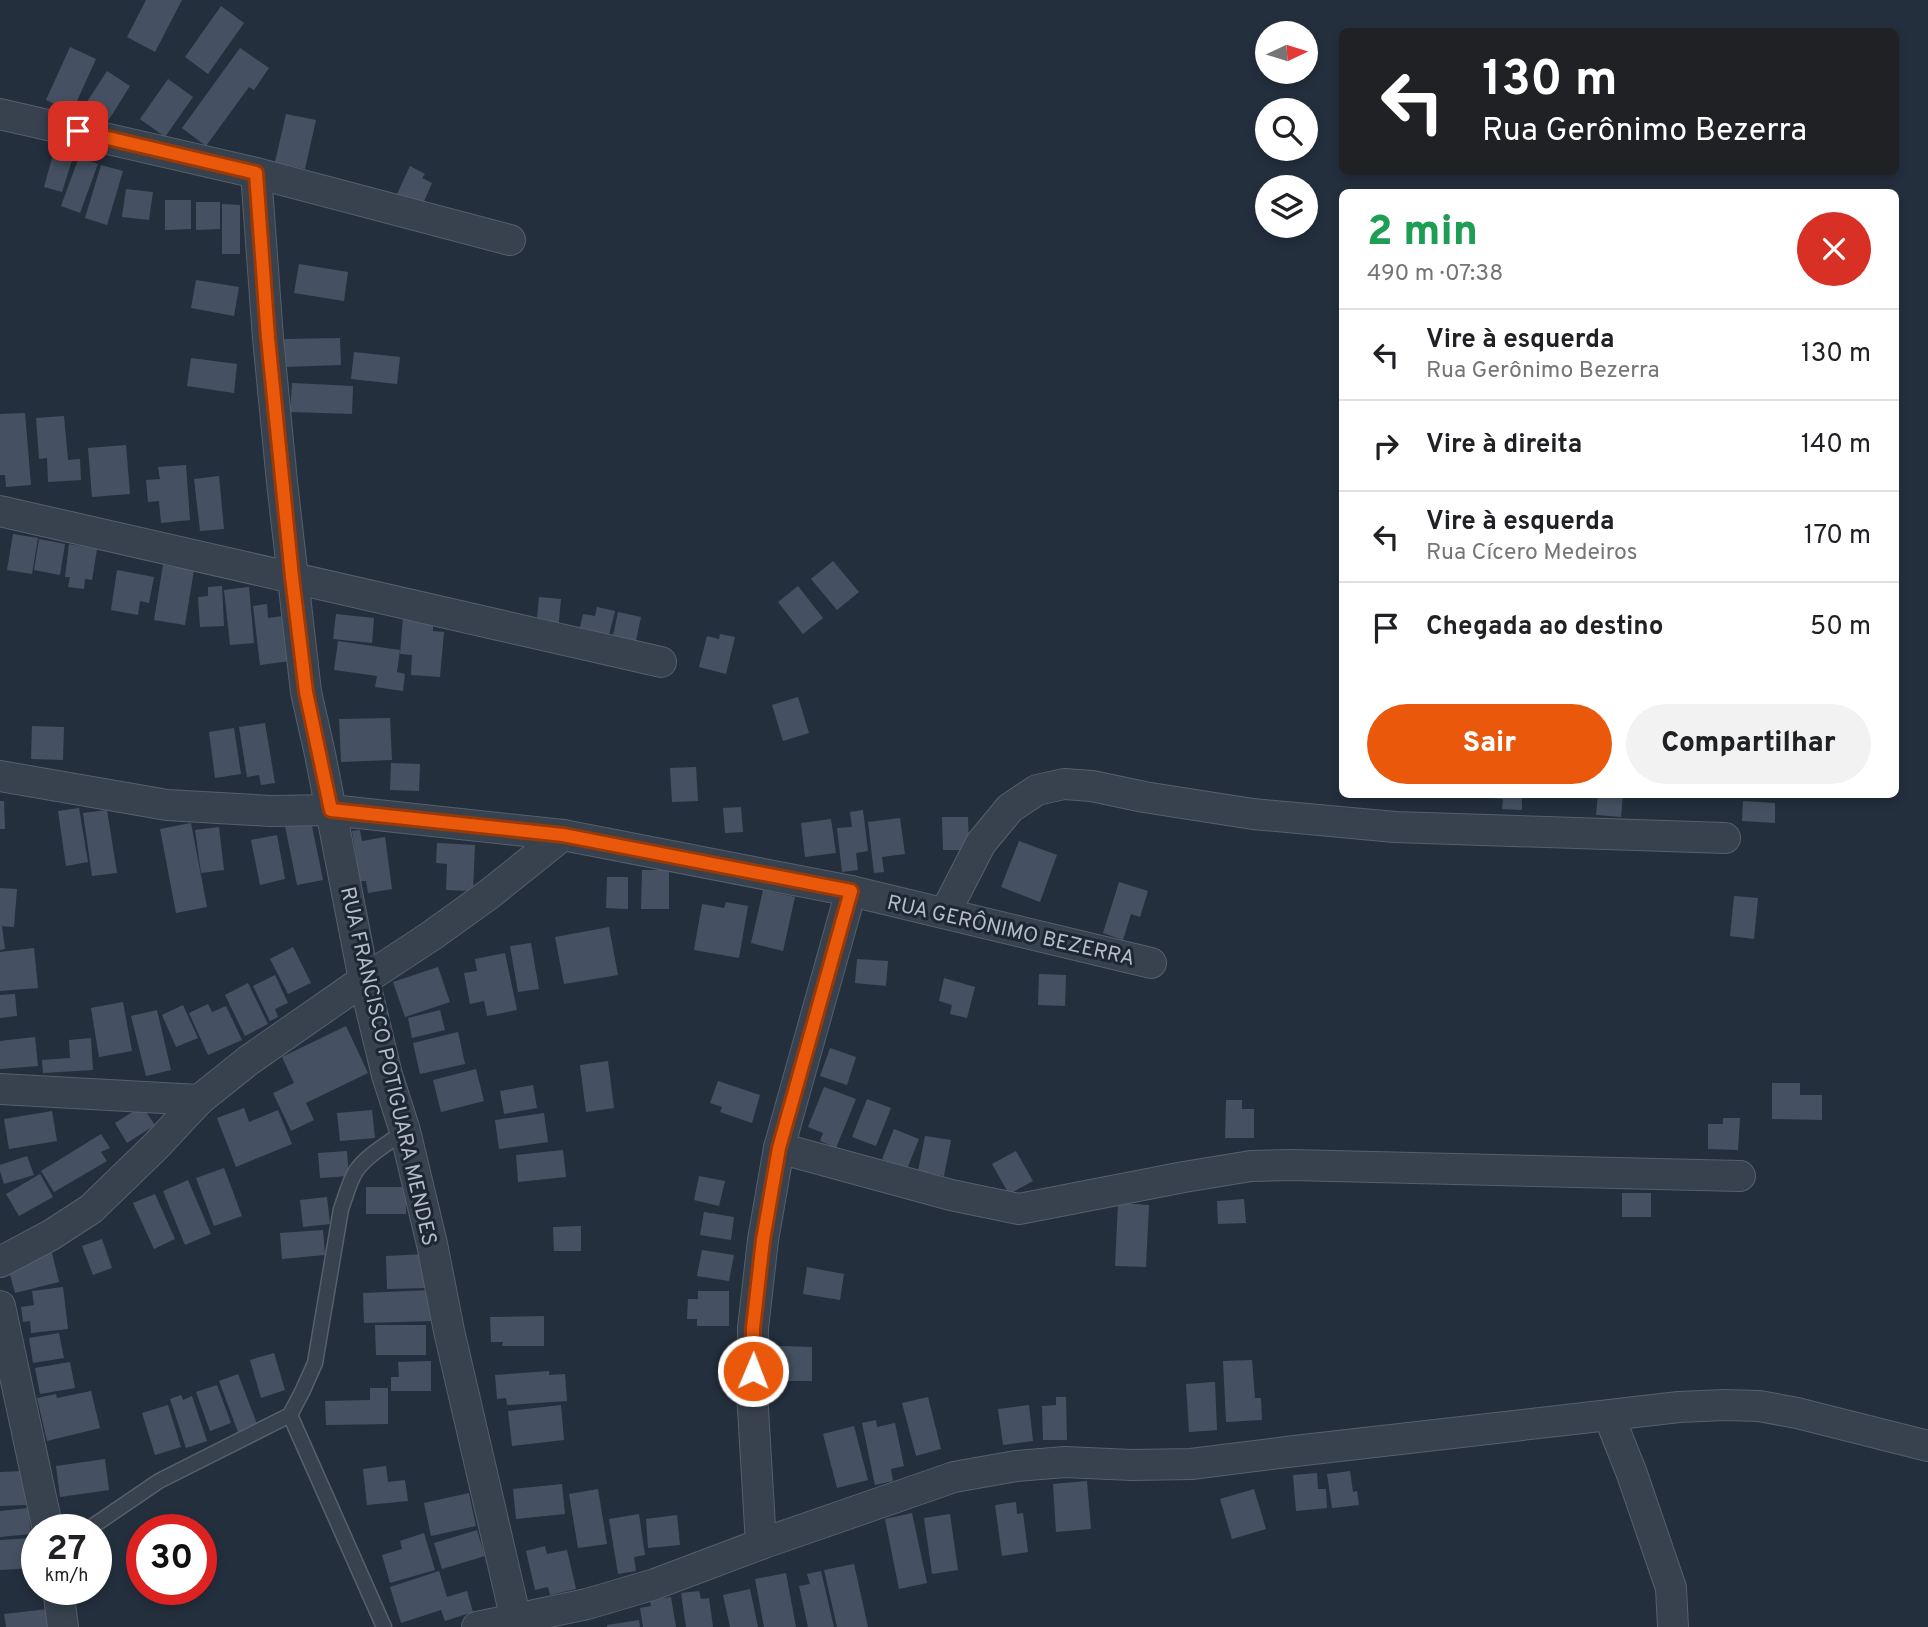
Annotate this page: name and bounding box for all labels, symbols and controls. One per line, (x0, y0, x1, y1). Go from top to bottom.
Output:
north arrow (1255, 21, 1318, 84)
map controls (1255, 21, 1318, 238)
text: 130 m (1482, 51, 1618, 113)
icon: left (1367, 56, 1458, 147)
button: search (1255, 98, 1318, 161)
pin (48, 101, 108, 161)
icon: arrive (59, 112, 97, 150)
text: Rua Gerônimo Bezerra (1482, 112, 1807, 152)
button: layers (1255, 175, 1318, 238)
text: 2 min (1367, 207, 1478, 260)
button: close (1797, 212, 1871, 286)
text: 490 m · 07:38 (1367, 260, 1503, 289)
text: Vire à esquerda (1426, 324, 1614, 357)
icon: left (1367, 336, 1405, 374)
text: 130 m (1801, 338, 1871, 371)
text: Rua Gerônimo Bezerra (1426, 357, 1660, 386)
icon: right (1367, 427, 1405, 465)
text: Vire à direita (1426, 429, 1582, 462)
text: 140 m (1801, 429, 1871, 462)
text: Vire à esquerda (1426, 506, 1614, 539)
icon: left (1367, 518, 1405, 556)
text: 170 m (1804, 520, 1871, 553)
text: Rua Cícero Medeiros (1426, 539, 1637, 568)
icon: arrive (1367, 609, 1405, 647)
text: Chegada ao destino (1426, 611, 1663, 644)
text: 50 m (1810, 611, 1871, 644)
button: Sair (1367, 704, 1612, 784)
button: Compartilhar (1626, 704, 1871, 784)
street label: RUA FRANCISCO POTIGUARA MENDES (333, 884, 442, 1249)
street label: RUA GERÔNIMO BEZERRA (884, 889, 1137, 973)
position arrow (716, 1334, 790, 1408)
speed limit sign: 30 (126, 1514, 217, 1605)
text: 27 (47, 1528, 86, 1572)
text: km/h (45, 1565, 88, 1588)

